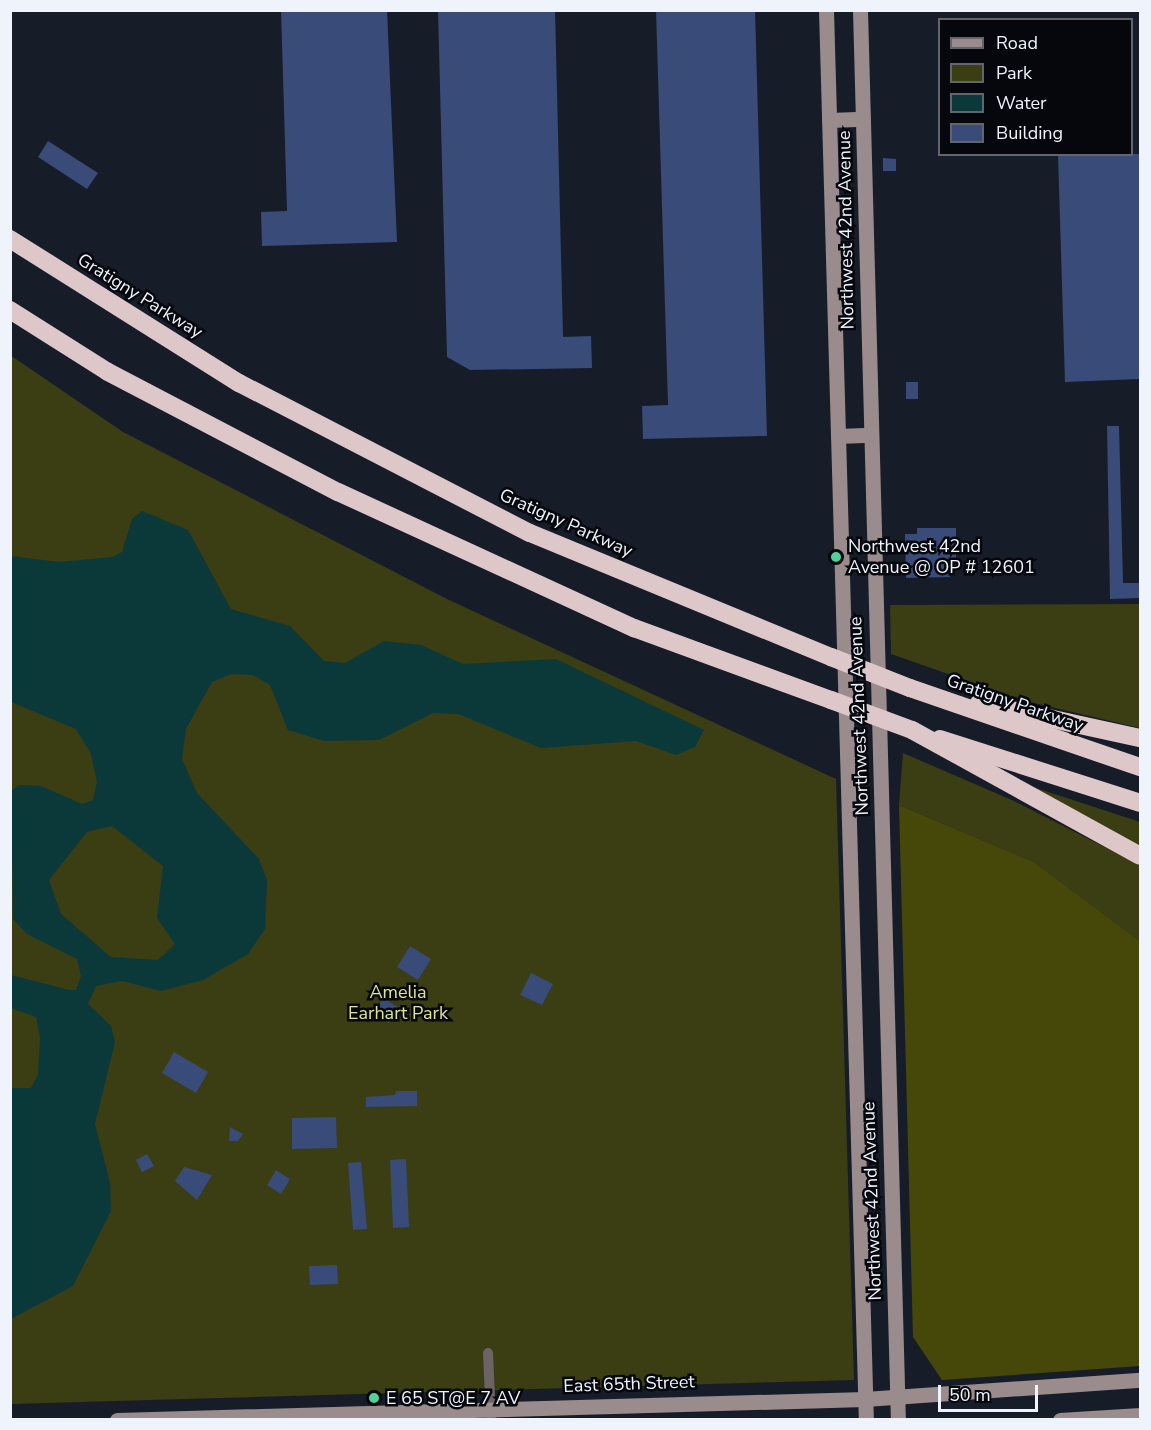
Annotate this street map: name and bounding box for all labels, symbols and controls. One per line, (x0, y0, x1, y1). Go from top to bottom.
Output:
legend (938, 18, 1133, 156)
text: Road (996, 31, 1038, 55)
text: Park (996, 61, 1032, 85)
text: Water (996, 91, 1047, 115)
text: Building (996, 121, 1063, 145)
street label: Northwest 42nd Avenue (833, 130, 859, 330)
street label: Gratigny Parkway (74, 249, 206, 343)
street label: Gratigny Parkway (496, 484, 636, 562)
place label: Northwest 42nd Avenue @ OP # 12601 (848, 536, 1035, 578)
marker: Northwest 42nd Avenue @ OP # 12601 (829, 550, 843, 564)
street label: Northwest 42nd Avenue (845, 616, 873, 816)
street label: Gratigny Parkway (944, 669, 1086, 737)
park label: Amelia Earhart Park (348, 982, 448, 1024)
street label: Northwest 42nd Avenue (858, 1101, 886, 1301)
street label: East 65th Street (563, 1371, 695, 1397)
scale bar (941, 1373, 1042, 1411)
text: 50 m (949, 1383, 991, 1407)
place label: E 65 ST@E 7 AV (386, 1387, 520, 1409)
marker: E 65 ST@E 7 AV (367, 1391, 381, 1405)

